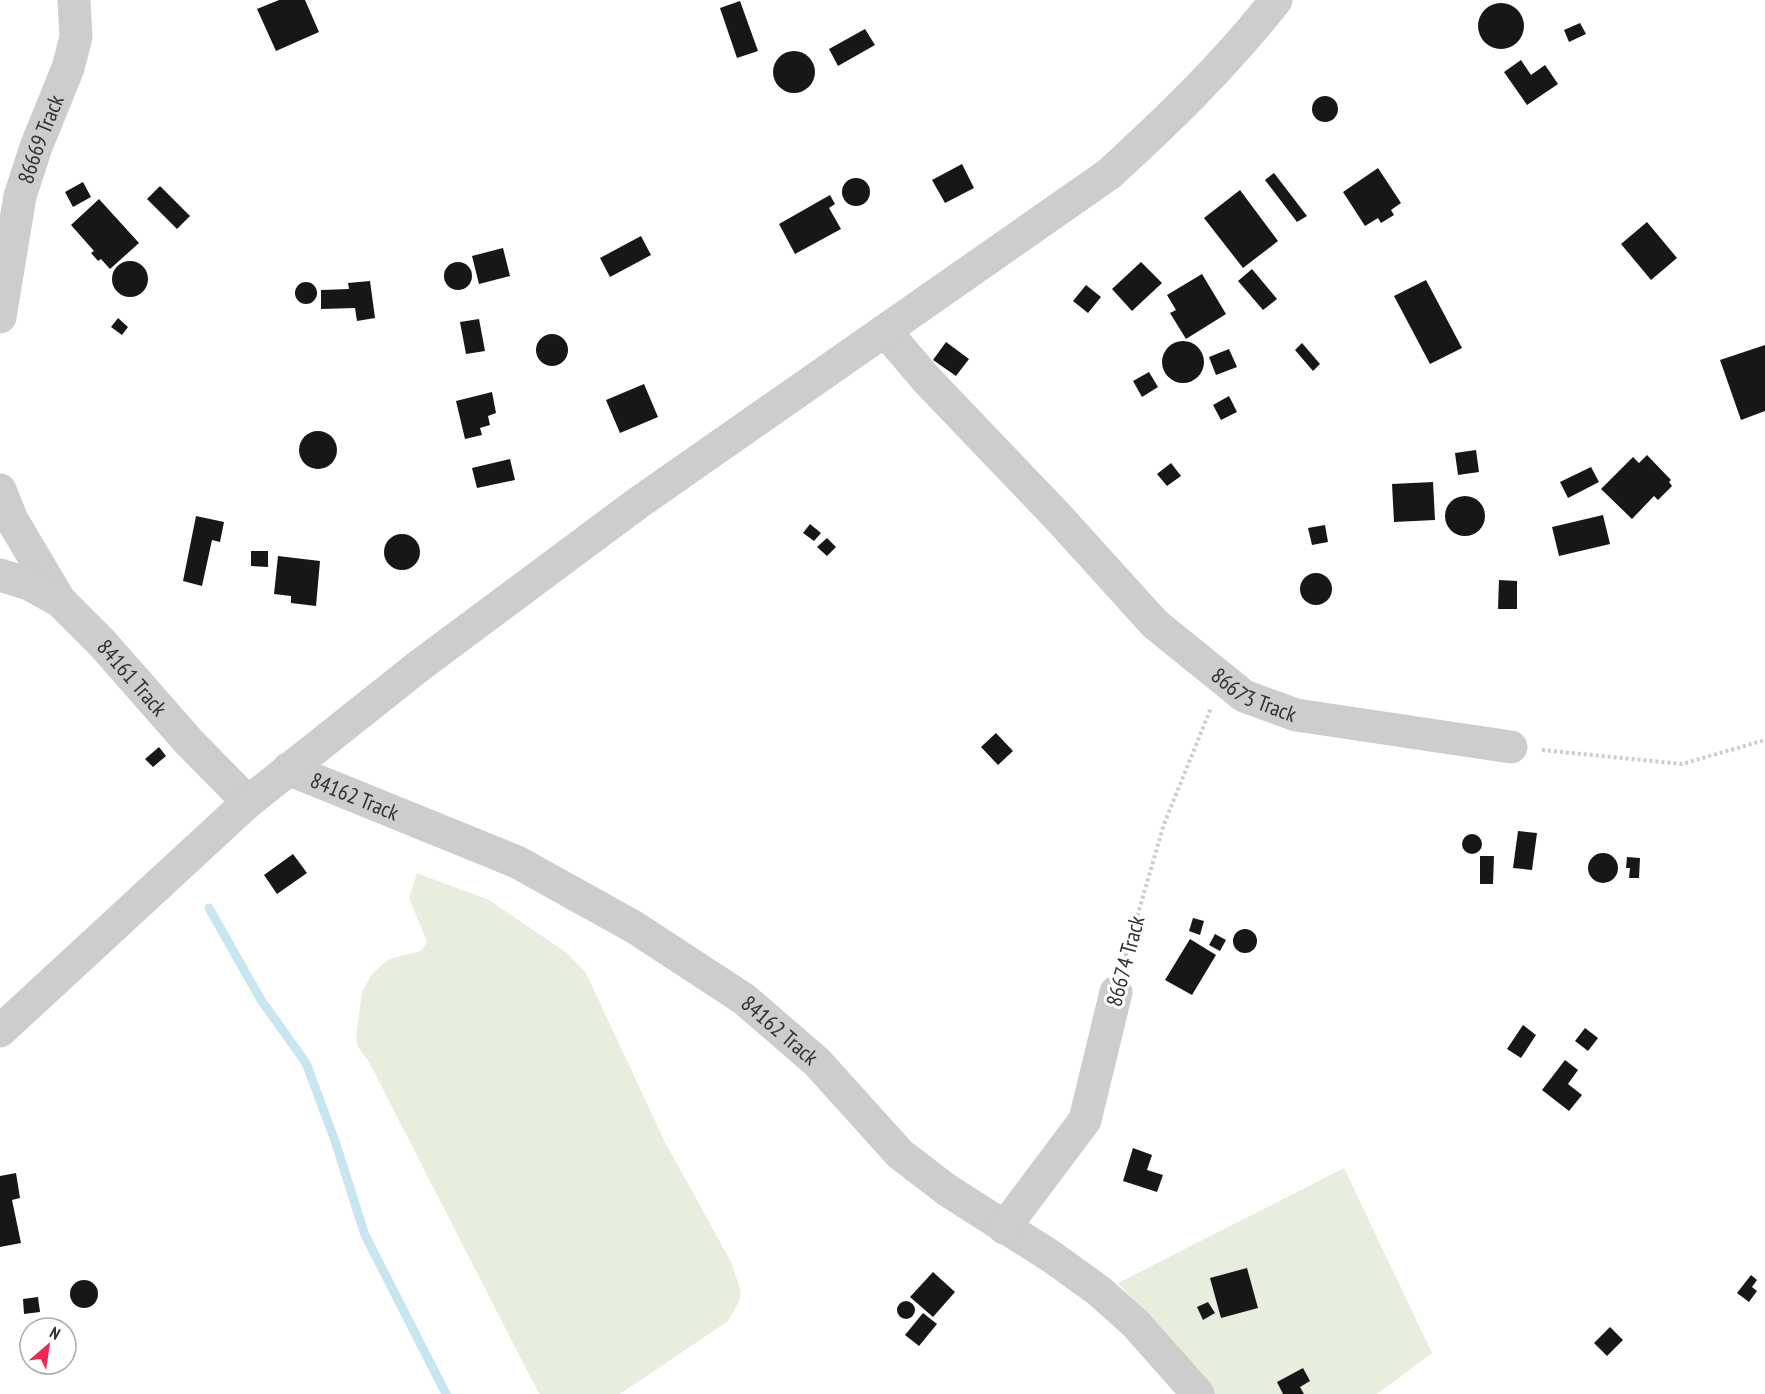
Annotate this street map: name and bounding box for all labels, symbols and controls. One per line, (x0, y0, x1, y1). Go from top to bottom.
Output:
street label: 86669 Track (11, 90, 70, 187)
street label: 84161 Track (91, 633, 174, 722)
street label: 86673 Track (1206, 661, 1301, 728)
street label: 84162 Track (306, 766, 403, 827)
street label: 86674 Track (1099, 912, 1151, 1009)
street label: 84162 Track (736, 989, 825, 1071)
north arrow (18, 1316, 78, 1376)
text: N (47, 1322, 64, 1344)

